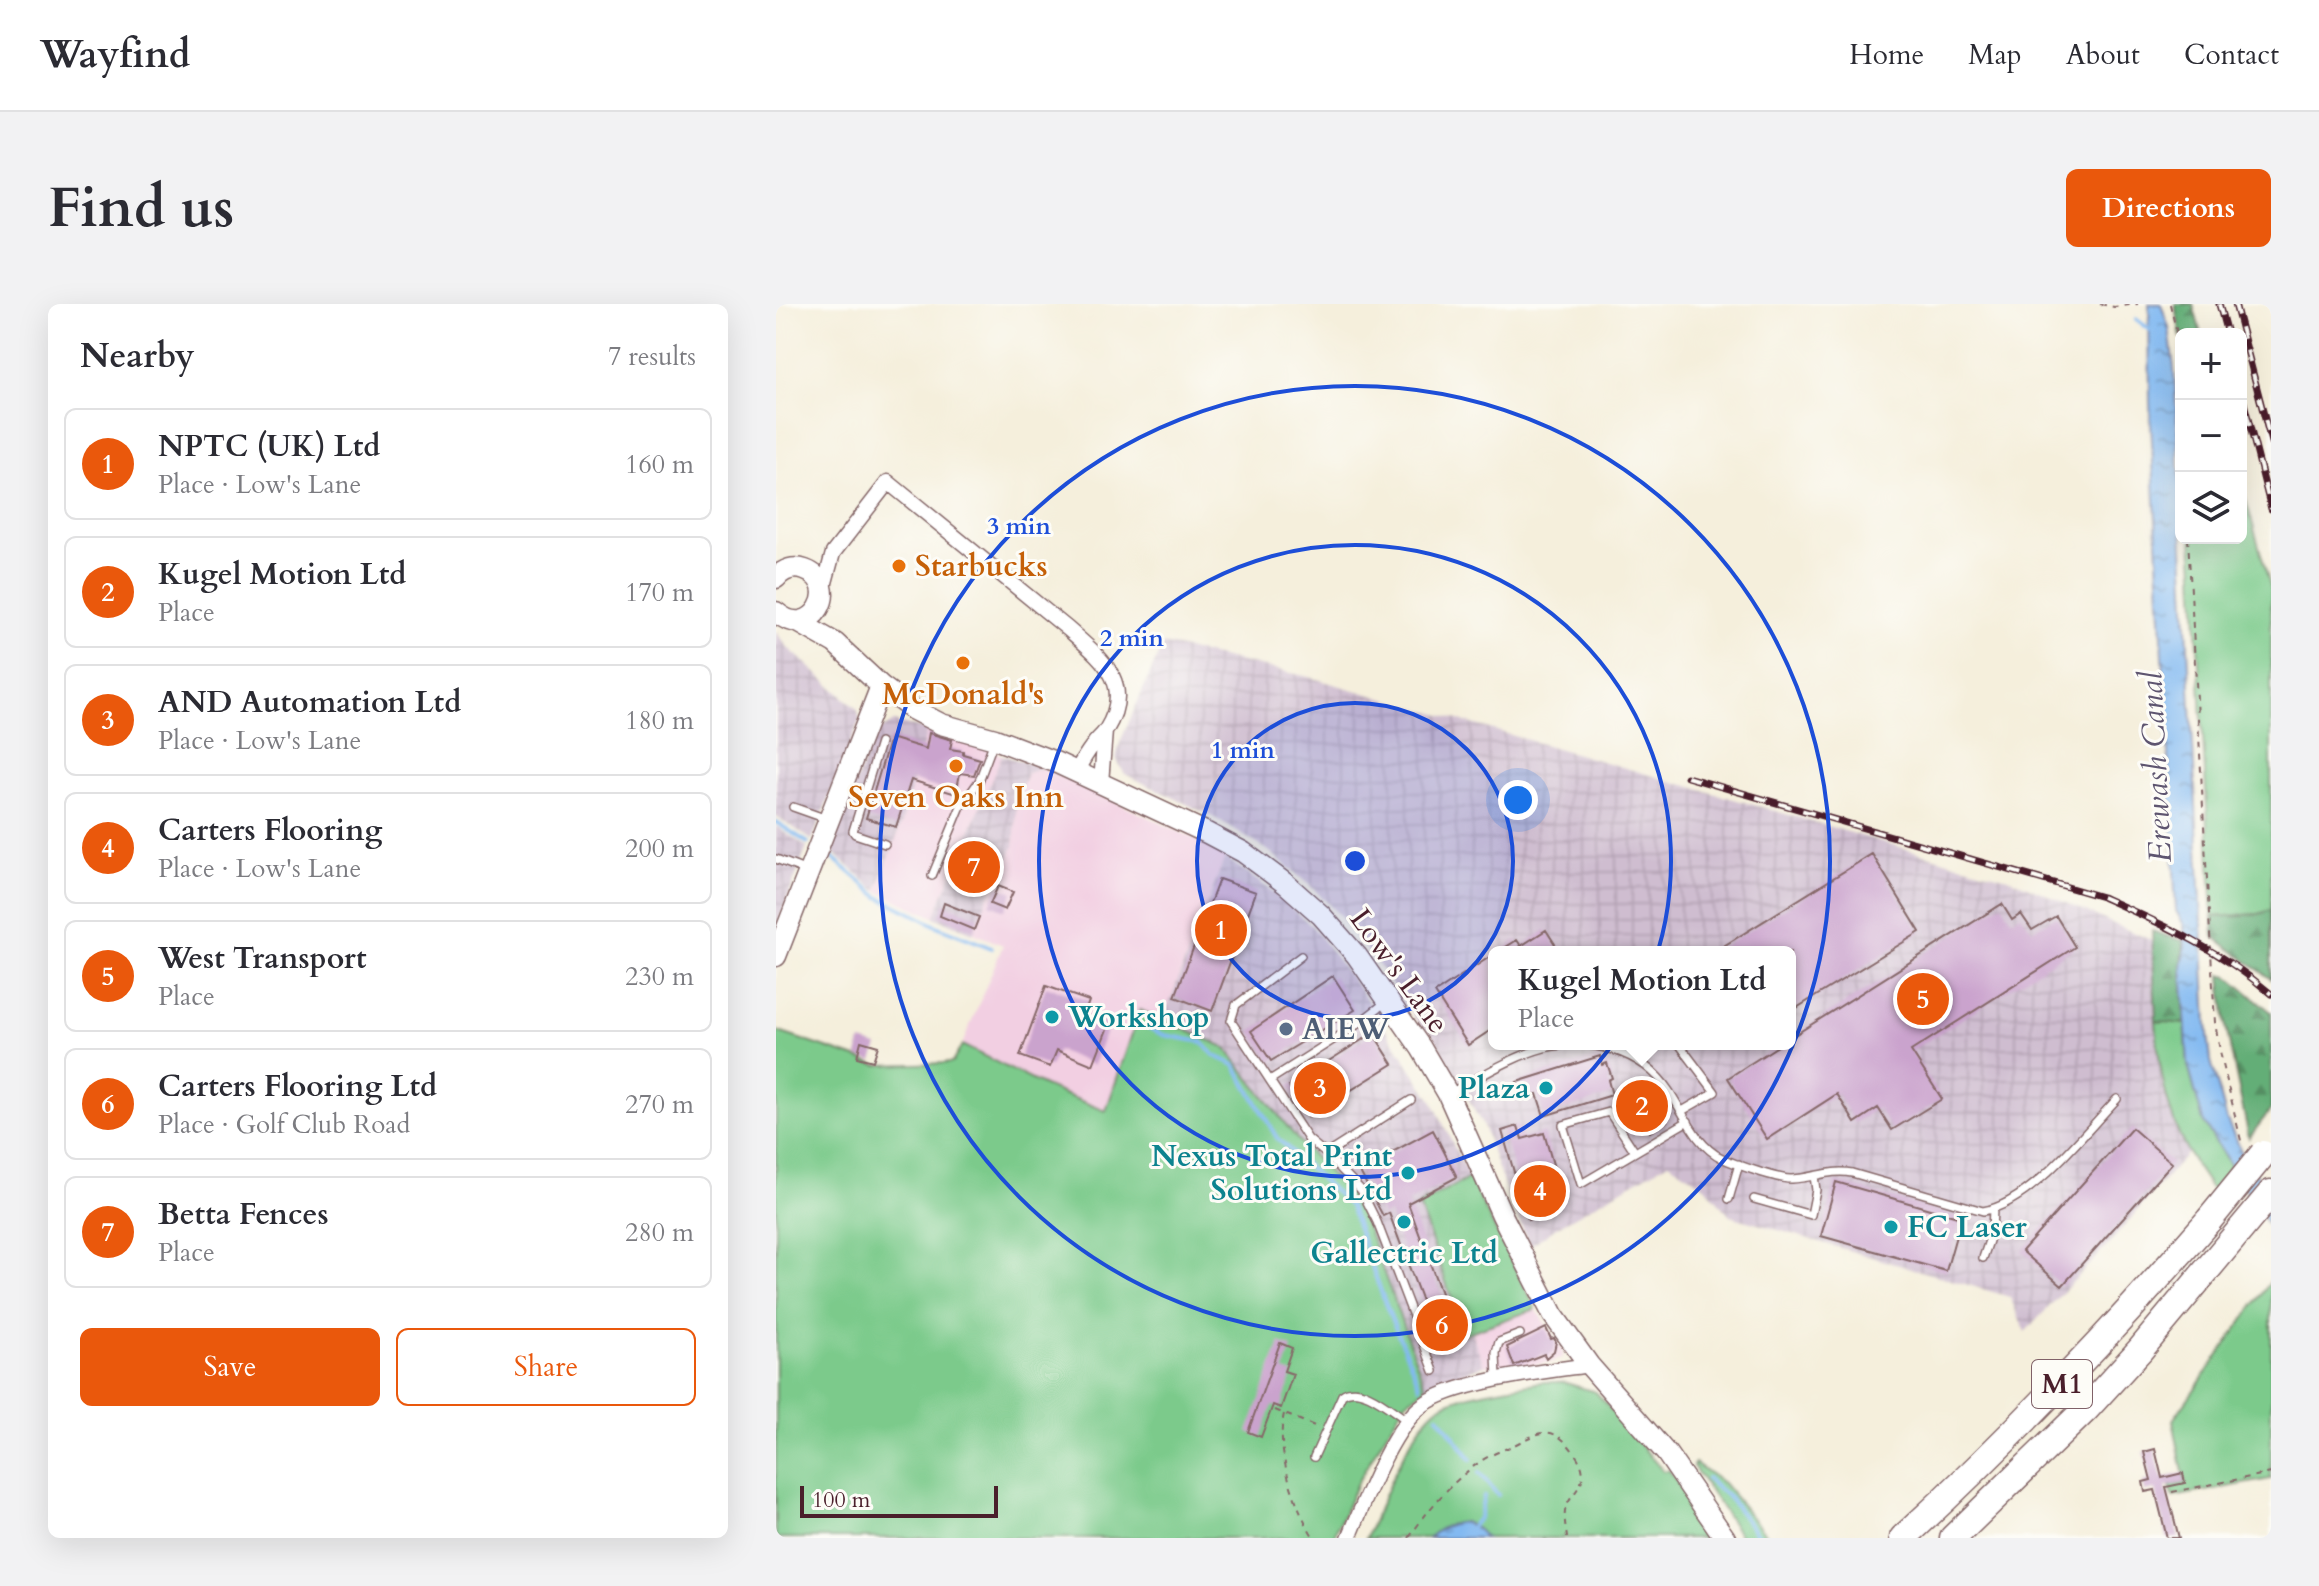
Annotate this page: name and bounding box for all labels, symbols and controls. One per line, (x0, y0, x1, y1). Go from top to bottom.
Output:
text: Wayfind (40, 29, 190, 81)
text: Home (1849, 36, 1924, 74)
text: Map (1968, 36, 2022, 74)
text: About (2066, 36, 2140, 74)
text: Contact (2184, 36, 2279, 74)
button: Directions (2066, 169, 2271, 247)
text: Find us (48, 171, 234, 246)
map controls (2175, 328, 2247, 544)
button: + (2175, 328, 2247, 400)
text: Nearby (80, 333, 195, 379)
text: 7 results (608, 339, 696, 374)
button: − (2175, 400, 2247, 472)
text: NPTC (UK) Ltd (158, 426, 380, 467)
text: 1 (101, 447, 115, 482)
text: 160 m (625, 447, 694, 482)
text: Place · Low's Lane (158, 467, 361, 502)
button: layers (2175, 472, 2247, 544)
text: 3 min (987, 510, 1052, 543)
place label: Starbucks (915, 546, 1048, 587)
text: Kugel Motion Ltd (158, 554, 406, 595)
marker: Starbucks (890, 557, 908, 575)
text: 2 (101, 575, 115, 610)
text: 170 m (625, 575, 694, 610)
text: Place (158, 595, 215, 630)
text: 2 min (1100, 622, 1165, 655)
marker: McDonald's (954, 654, 972, 672)
water label: Erewash Canal (2129, 669, 2183, 864)
place label: McDonald's (882, 674, 1044, 715)
text: AND Automation Ltd (158, 682, 461, 723)
text: 3 (101, 703, 115, 738)
text: 180 m (625, 703, 694, 738)
text: Place · Low's Lane (158, 723, 361, 758)
text: 1 min (1211, 734, 1276, 767)
marker: Seven Oaks Inn (947, 757, 965, 775)
place label: Seven Oaks Inn (848, 777, 1064, 818)
your location (1498, 780, 1538, 820)
text: Carters Flooring (158, 810, 382, 851)
text: 4 (101, 831, 115, 866)
text: 200 m (625, 831, 694, 866)
pin: 7 (948, 837, 1000, 897)
centre of rings (1341, 847, 1369, 875)
text: Place · Low's Lane (158, 851, 361, 886)
pin: 1 (1195, 900, 1247, 960)
street label: Low's Lane (1340, 900, 1458, 1042)
text: West Transport (158, 938, 367, 979)
popup (1488, 946, 1796, 1050)
text: 5 (101, 959, 115, 994)
text: 230 m (625, 959, 694, 994)
text: Kugel Motion Ltd (1518, 960, 1766, 1001)
pin: 5 (1897, 969, 1949, 1029)
text: Place (158, 979, 215, 1014)
place label: Workshop (1067, 997, 1210, 1038)
text: Place (1518, 1001, 1575, 1036)
marker: Workshop (1043, 1008, 1061, 1026)
place label: AIEW (1302, 1009, 1390, 1050)
marker: AIEW (1277, 1020, 1295, 1038)
pin: 3 (1294, 1058, 1346, 1118)
text: Carters Flooring Ltd (158, 1066, 437, 1107)
place label: Plaza (1458, 1068, 1530, 1109)
pin: 2 (1616, 1076, 1668, 1136)
marker: Plaza (1537, 1079, 1555, 1097)
text: 6 (101, 1087, 115, 1122)
text: 270 m (625, 1087, 694, 1122)
text: Place · Golf Club Road (158, 1107, 410, 1142)
place label: Nexus Total Print Solutions Ltd (1151, 1136, 1392, 1211)
pin: 4 (1514, 1161, 1566, 1221)
marker: Nexus Total Print Solutions Ltd (1399, 1164, 1417, 1182)
text: Betta Fences (158, 1194, 328, 1235)
place label: FC Laser (1907, 1207, 2028, 1248)
marker: Gallectric Ltd (1395, 1213, 1413, 1231)
text: 7 (101, 1215, 115, 1250)
text: 280 m (625, 1215, 694, 1250)
marker: FC Laser (1882, 1218, 1900, 1236)
place label: Gallectric Ltd (1310, 1233, 1498, 1274)
text: Place (158, 1235, 215, 1270)
pin: 6 (1416, 1295, 1468, 1355)
button: Save (80, 1328, 380, 1406)
button: Share (396, 1328, 696, 1406)
road number: M1 (2032, 1360, 2092, 1408)
scale bar (800, 1482, 998, 1518)
text: 100 m (812, 1485, 870, 1515)

